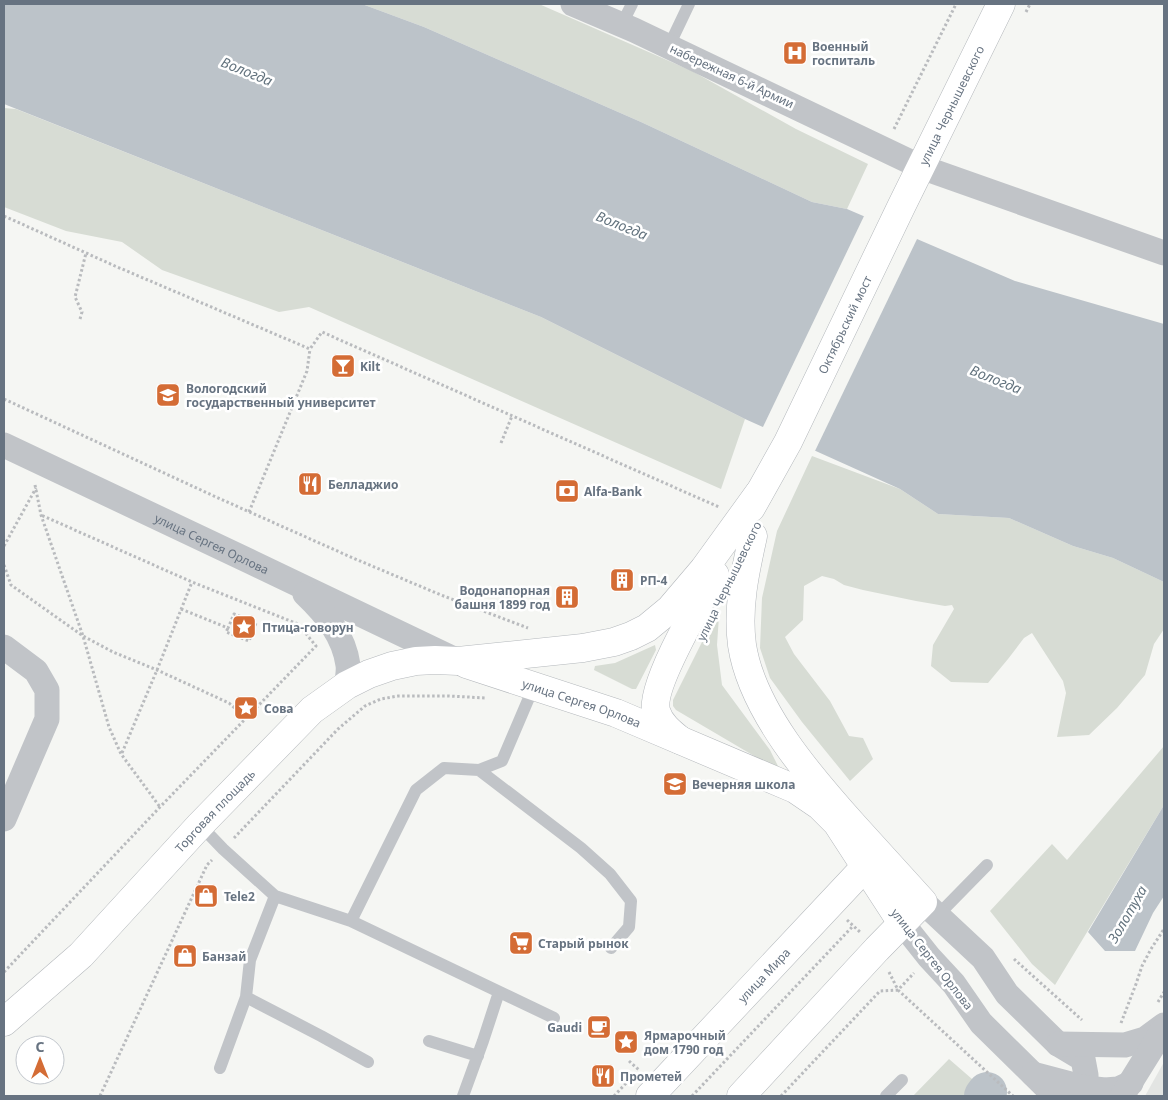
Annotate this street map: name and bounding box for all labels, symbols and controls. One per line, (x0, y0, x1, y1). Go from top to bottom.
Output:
place label: Военный госпиталь (812, 38, 875, 69)
street label: набережная 6-й Армии (667, 40, 797, 112)
hospital icon: Военный госпиталь (782, 40, 808, 66)
street label: улица Чернышевского (915, 42, 988, 168)
water label: Вологда (219, 52, 276, 90)
water label: Вологда (594, 206, 651, 244)
street label: Октябрьский мост (814, 272, 876, 377)
bar icon: Kilt (330, 353, 356, 379)
place label: Kilt (360, 358, 380, 375)
water label: Вологда (968, 360, 1025, 398)
place label: Вологодский государственный университет (186, 380, 376, 411)
school or university icon: Вологодский государственный университет (155, 382, 181, 408)
restaurant icon: Белладжио (297, 471, 323, 497)
place label: Белладжио (328, 476, 398, 493)
bank icon: Alfa-Bank (554, 478, 580, 504)
place label: Alfa-Bank (584, 483, 643, 500)
street label: улица Сергея Орлова (152, 509, 272, 578)
street label: улица Чернышевского (693, 518, 765, 644)
building icon: РП-4 (609, 567, 635, 593)
place label: РП-4 (640, 572, 667, 589)
place label: Водонапорная башня 1899 год (455, 582, 550, 613)
building icon: Водонапорная башня 1899 год (554, 584, 580, 610)
place icon: Птица-говорун (231, 614, 257, 640)
place label: Птица-говорун (262, 619, 354, 636)
street label: улица Сергея Орлова (520, 674, 644, 731)
place icon: Сова (233, 695, 259, 721)
place label: Сова (264, 700, 294, 717)
street label: Торговая площадь (171, 765, 259, 856)
school or university icon: Вечерняя школа (662, 771, 688, 797)
place label: Вечерняя школа (692, 776, 795, 793)
water label: Золотуха (1102, 882, 1151, 947)
shop icon: Tele2 (193, 883, 219, 909)
place label: Tele2 (224, 888, 255, 905)
street label: улица Сергея Орлова (887, 905, 977, 1013)
supermarket icon: Старый рынок (508, 930, 534, 956)
place label: Старый рынок (538, 935, 629, 952)
shop icon: Банзай (172, 943, 198, 969)
street label: улица Мира (734, 944, 794, 1006)
place label: Банзай (202, 948, 246, 965)
cafe icon: Gaudi (586, 1014, 612, 1040)
place label: Gaudi (547, 1019, 582, 1036)
place label: Ярмарочный дом 1790 год (644, 1027, 726, 1058)
place icon: Ярмарочный дом 1790 год (613, 1029, 639, 1055)
north arrow (15, 1035, 65, 1085)
text: С (35, 1037, 45, 1056)
restaurant icon: Прометей (590, 1063, 616, 1089)
place label: Прометей (620, 1068, 682, 1085)

